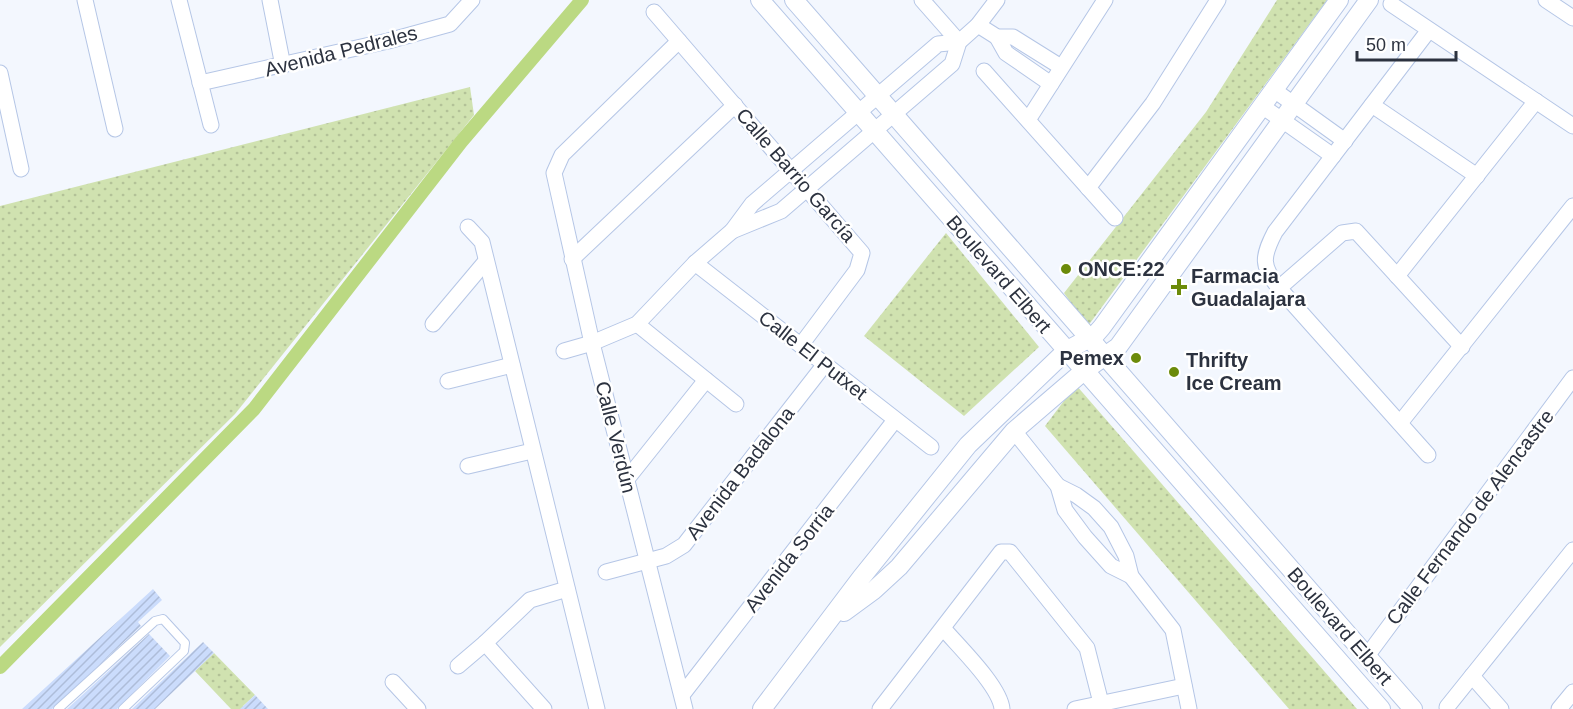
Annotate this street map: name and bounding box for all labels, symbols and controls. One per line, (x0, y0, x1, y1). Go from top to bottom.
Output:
street label: Avenida Pedrales (262, 21, 420, 81)
scale bar (1357, 24, 1456, 62)
text: 50 m (1366, 35, 1406, 55)
street label: Calle Barrio García (732, 104, 861, 247)
street label: Boulevard Elbert (942, 211, 1056, 337)
place label: ONCE:22 (1078, 258, 1165, 280)
marker: ONCE:22 (1059, 262, 1073, 276)
place label: Farmacia Guadalajara (1191, 265, 1306, 310)
marker: Farmacia Guadalajara (1172, 280, 1186, 294)
street label: Calle El Putxet (755, 306, 872, 404)
place label: Pemex (1060, 347, 1124, 369)
place label: Thrifty Ice Cream (1186, 349, 1282, 394)
marker: Pemex (1129, 351, 1143, 365)
marker: Thrifty Ice Cream (1167, 365, 1181, 379)
street label: Calle Verdún (591, 379, 641, 495)
street label: Avenida Badalona (681, 402, 799, 544)
street label: Calle Fernando de Alencastre (1382, 405, 1558, 629)
street label: Avenida Sorria (740, 499, 838, 616)
street label: Boulevard Elbert (1283, 563, 1397, 689)

